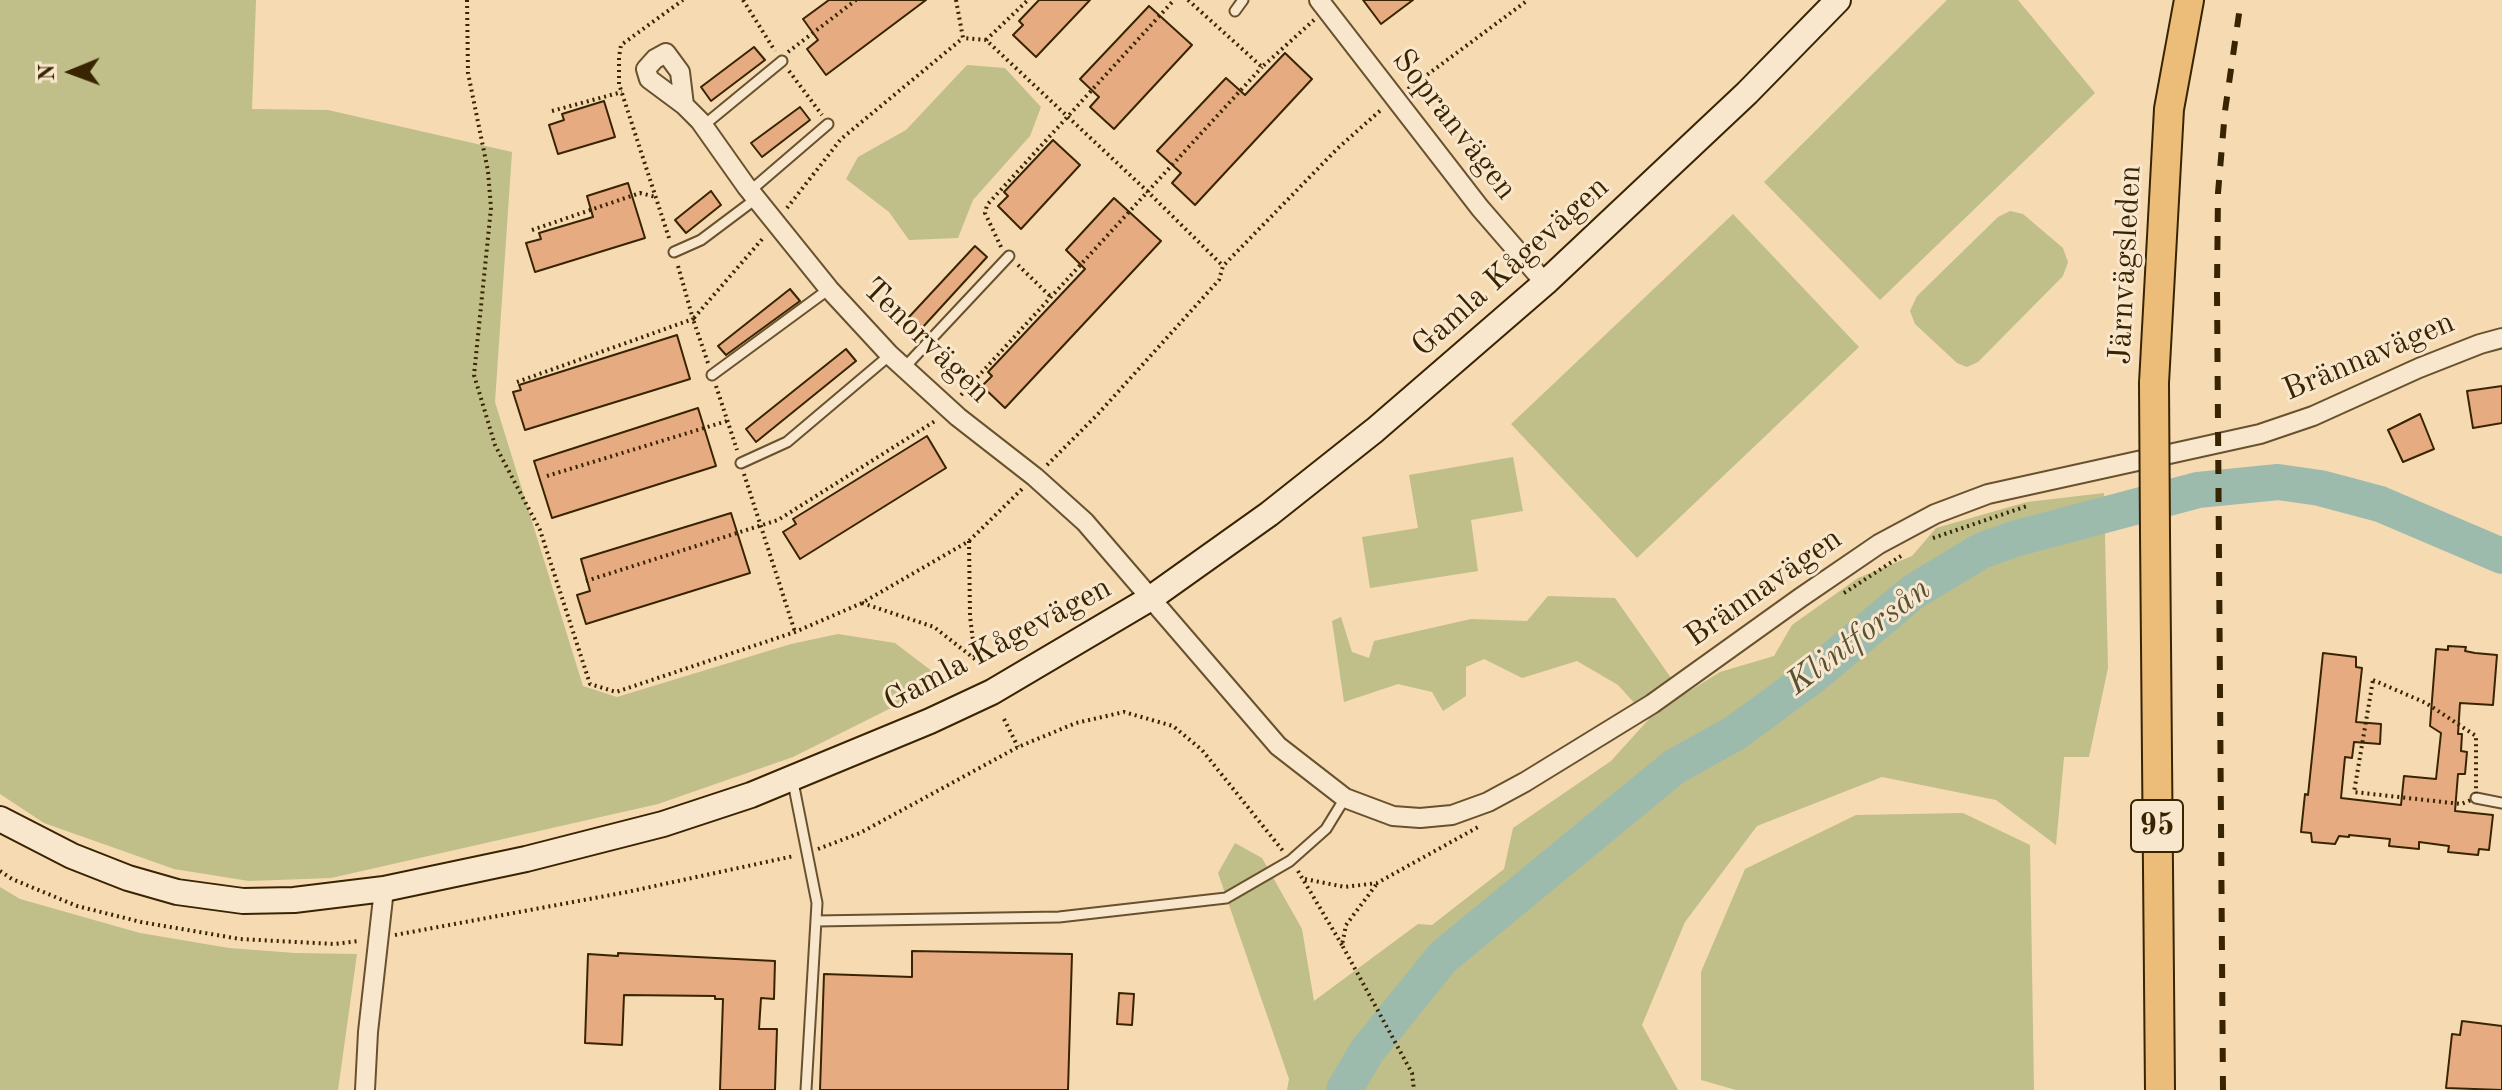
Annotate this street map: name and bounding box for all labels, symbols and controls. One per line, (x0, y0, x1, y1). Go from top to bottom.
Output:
north arrow (32, 32, 112, 112)
street label: Sopranvägen (1383, 42, 1525, 208)
text: N (37, 64, 59, 81)
street label: Järnvägsleden (2102, 164, 2150, 366)
street label: Gamla Kågevägen (1405, 169, 1617, 365)
street label: Tenorvägen (854, 270, 998, 412)
street label: Brännavägen (2278, 304, 2460, 410)
street label: Brännavägen (1678, 520, 1850, 656)
street label: Gamla Kågevägen (878, 569, 1118, 721)
water label: Klintforsån (1779, 569, 1939, 705)
road number: 95 (2131, 800, 2183, 852)

